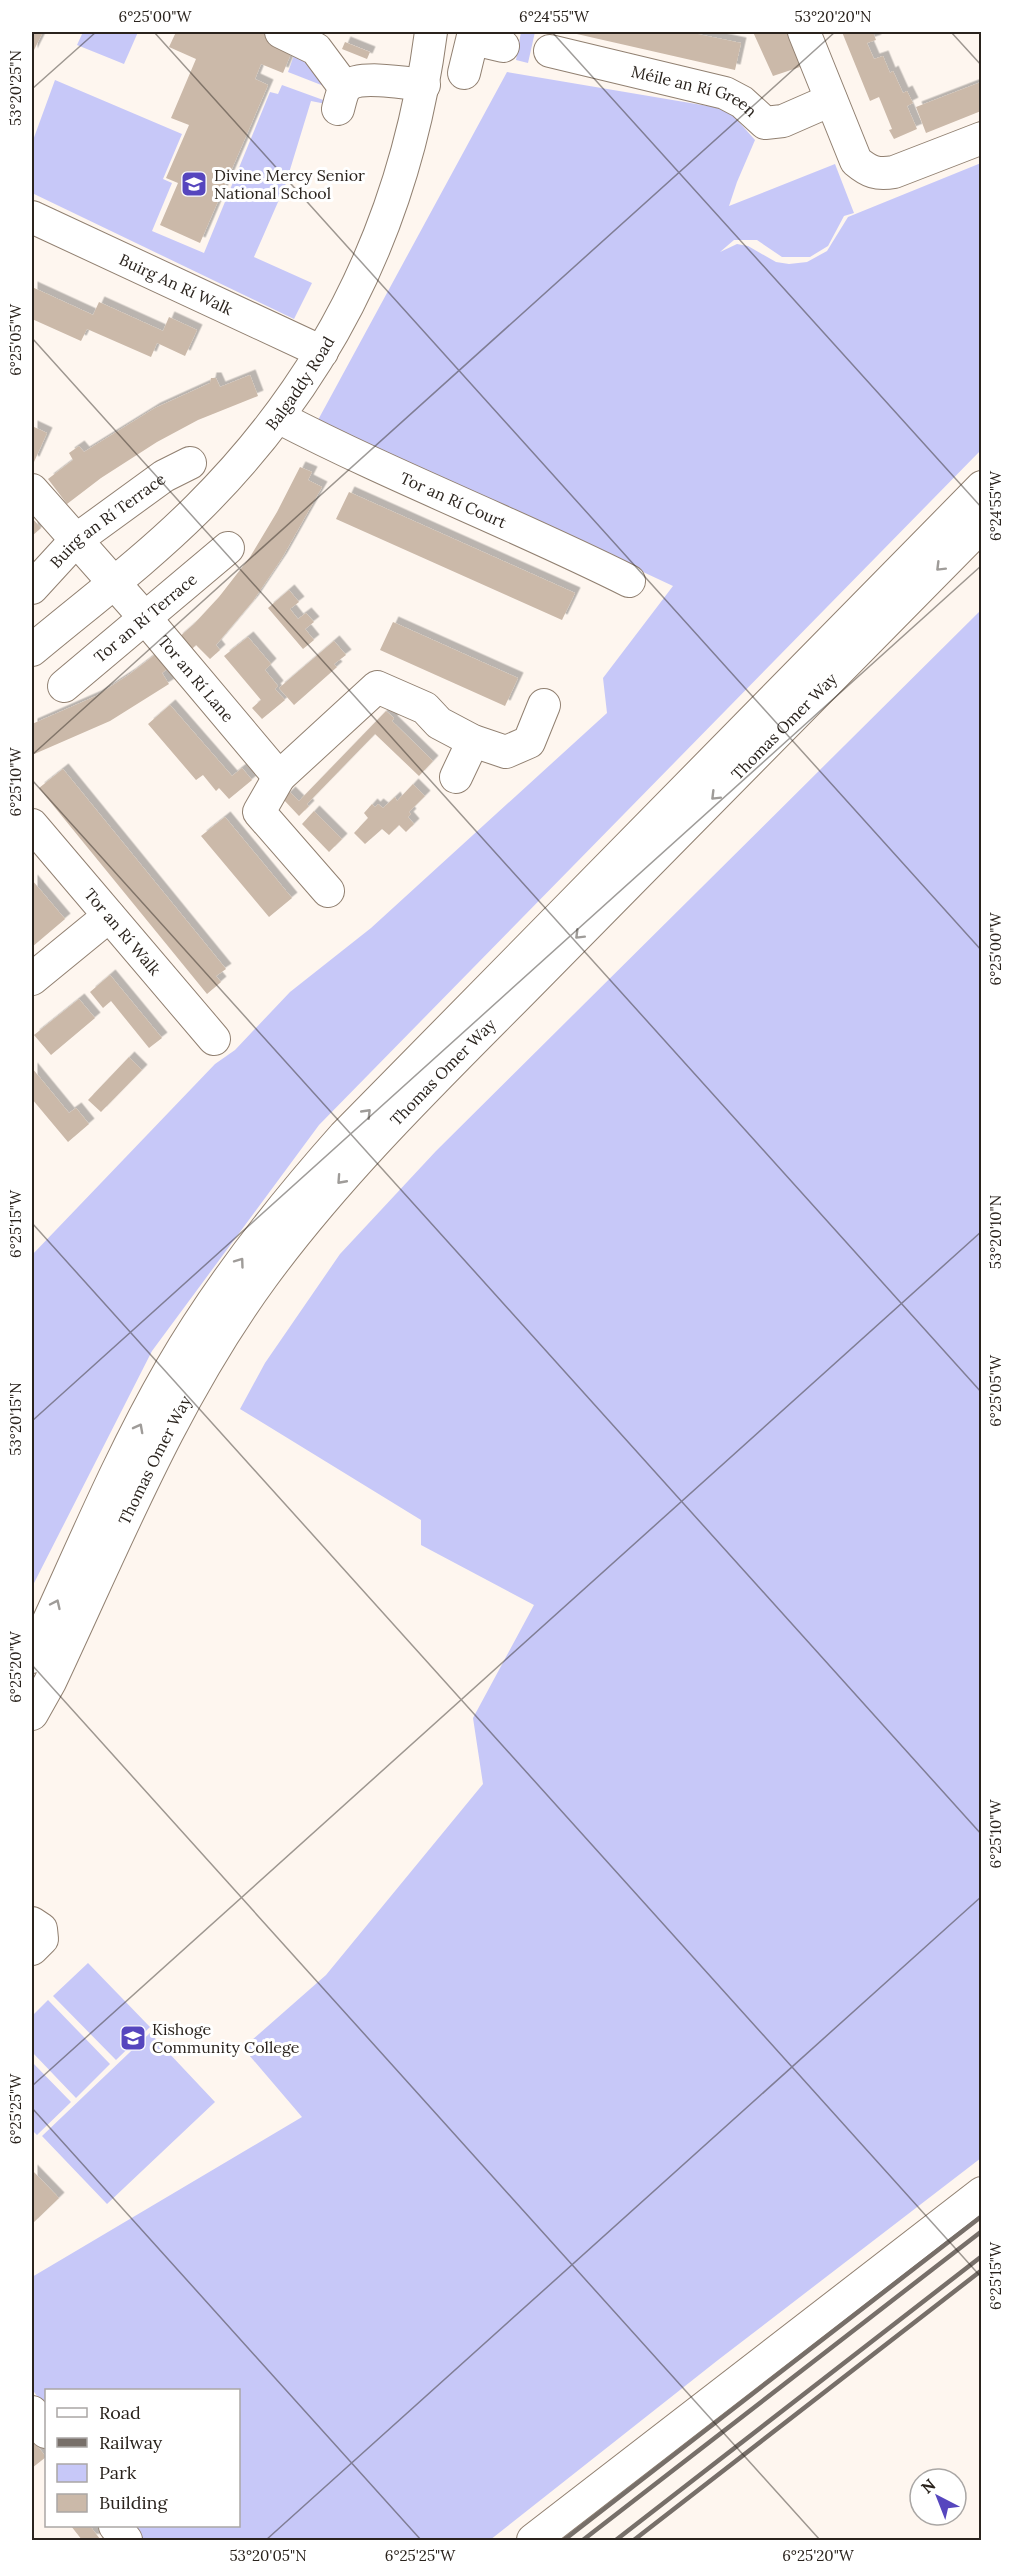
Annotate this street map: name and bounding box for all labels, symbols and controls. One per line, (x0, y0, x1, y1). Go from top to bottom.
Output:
text: 6°25'00"W (119, 7, 192, 26)
text: 6°24'55"W (519, 7, 590, 26)
text: 53°20'20"N (794, 7, 872, 26)
text: 53°20'25"N (6, 50, 25, 126)
street label: Méile an Rí Green (629, 61, 761, 121)
place label: Divine Mercy Senior National School (214, 165, 365, 203)
school or university icon: Divine Mercy Senior National School (179, 169, 209, 199)
street label: Buirg An Rí Walk (116, 249, 237, 319)
text: 6°25'05"W (6, 303, 25, 376)
street label: Balgaddy Road (261, 332, 338, 434)
street label: Tor an Rí Court (397, 467, 510, 533)
street label: Buirg an Rí Terrace (46, 468, 169, 572)
text: 6°24'55"W (986, 470, 1005, 541)
one-way arrow (937, 559, 948, 570)
street label: Tor an Rí Terrace (90, 569, 201, 667)
street label: Tor an Rí Lane (154, 631, 239, 726)
street label: Thomas Omer Way (727, 668, 841, 784)
text: 6°25'10"W (6, 746, 25, 817)
one-way arrow (712, 788, 723, 799)
street label: Tor an Rí Walk (80, 884, 165, 979)
text: 6°25'00"W (986, 912, 1005, 985)
one-way arrow (575, 927, 586, 938)
street label: Thomas Omer Way (386, 1014, 500, 1130)
one-way arrow (359, 1110, 370, 1121)
one-way arrow (337, 1173, 348, 1184)
text: 6°25'15"W (6, 1189, 25, 1258)
text: 53°20'10"N (986, 1195, 1005, 1269)
one-way arrow (233, 1257, 244, 1268)
text: 6°25'05"W (986, 1354, 1005, 1427)
text: 53°20'15"N (6, 1382, 25, 1456)
street label: Thomas Omer Way (114, 1391, 196, 1528)
one-way arrow (132, 1424, 143, 1434)
one-way arrow (49, 1600, 61, 1611)
text: 6°25'20"W (6, 1630, 25, 1703)
text: 6°25'10"W (986, 1798, 1005, 1869)
place label: Kishoge Community College (152, 2019, 300, 2057)
school or university icon: Kishoge Community College (118, 2023, 148, 2053)
text: 6°25'25"W (6, 2073, 25, 2144)
text: 6°25'15"W (986, 2241, 1005, 2310)
legend (45, 2389, 240, 2527)
text: Road (99, 2401, 141, 2424)
text: Railway (99, 2431, 163, 2454)
text: Park (99, 2461, 137, 2484)
north arrow (908, 2467, 968, 2527)
text: N (917, 2474, 939, 2497)
text: Building (99, 2491, 169, 2514)
text: 53°20'05"N (229, 2546, 307, 2565)
text: 6°25'25"W (385, 2546, 456, 2565)
text: 6°25'20"W (782, 2546, 855, 2565)

